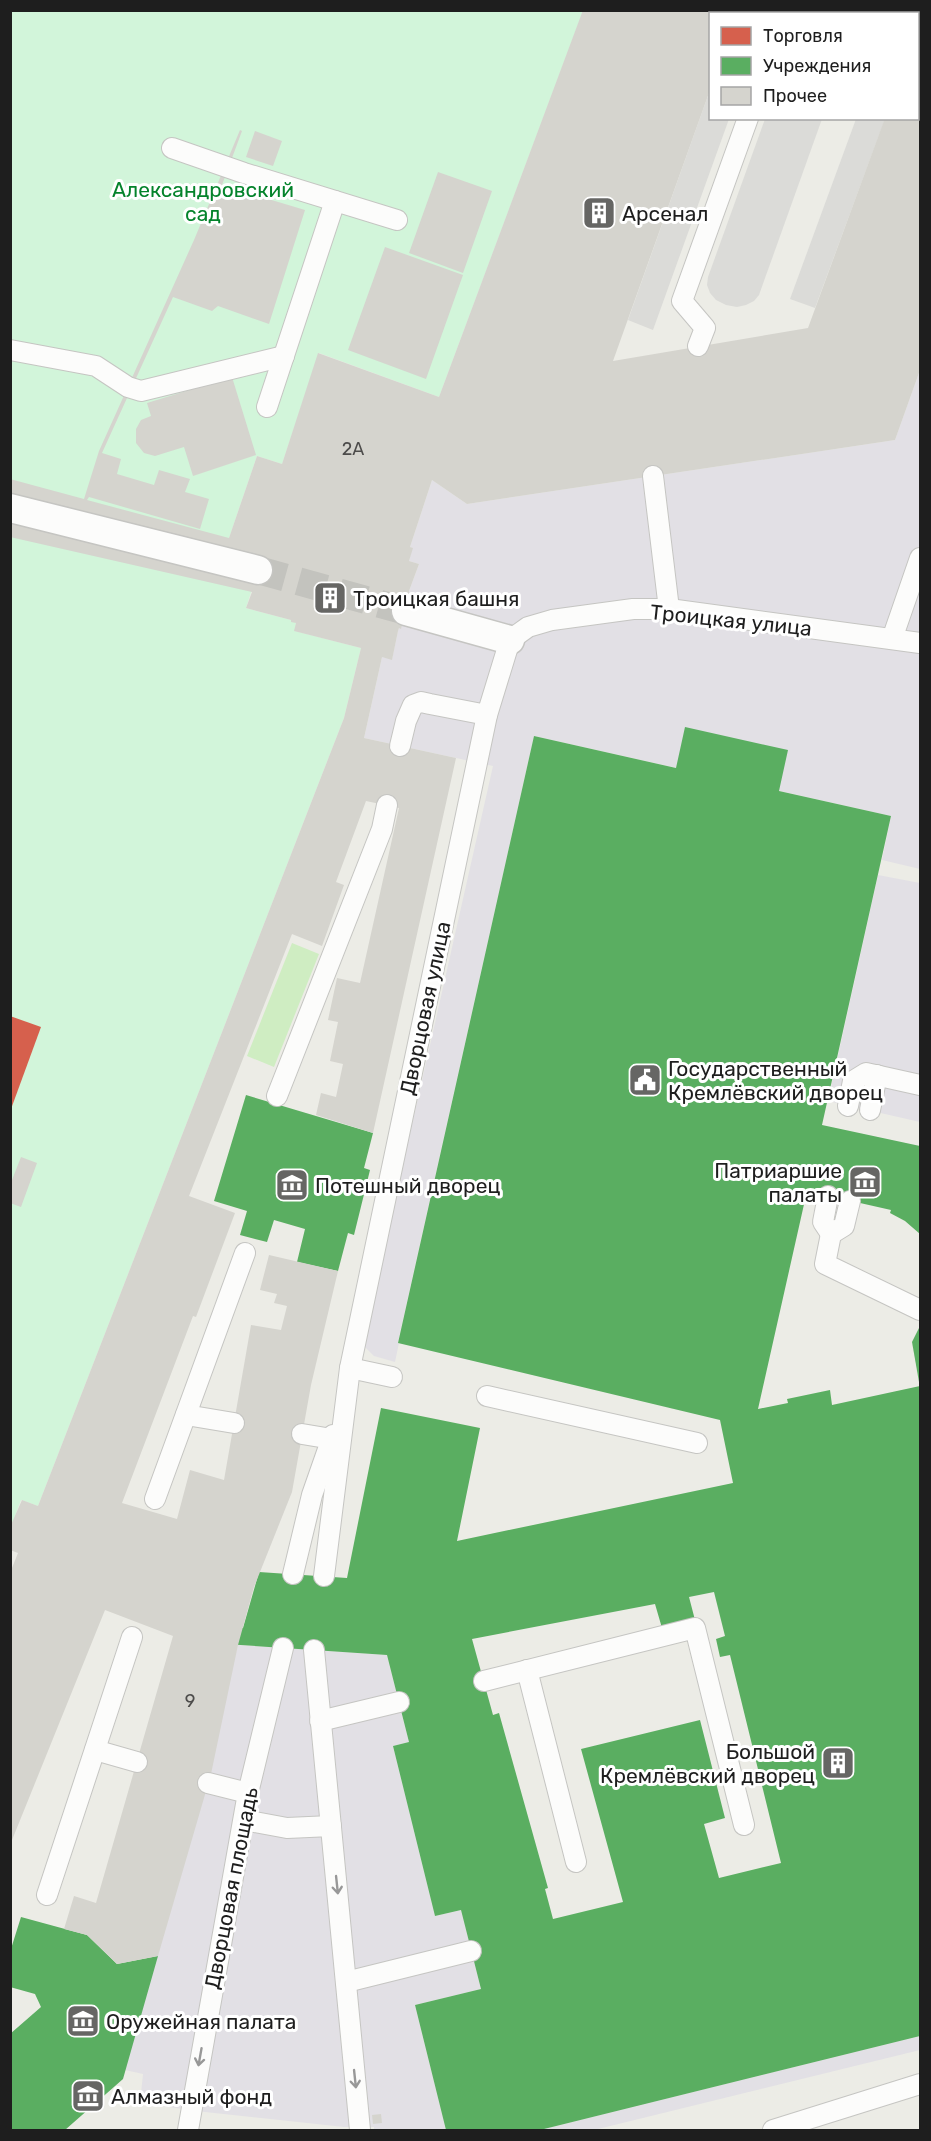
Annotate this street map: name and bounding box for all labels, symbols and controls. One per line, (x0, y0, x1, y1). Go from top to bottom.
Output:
legend (709, 12, 919, 120)
text: Торговля (763, 25, 843, 47)
text: Учреждения (763, 55, 871, 77)
text: Прочее (763, 85, 827, 107)
park label: Александровский сад (112, 177, 294, 226)
building icon: Арсенал (581, 195, 617, 231)
place label: Арсенал (622, 201, 709, 226)
house number: 2А (342, 438, 364, 460)
building icon: Троицкая башня (312, 580, 348, 616)
place label: Троицкая башня (353, 586, 520, 611)
street label: Троицкая улица (649, 599, 813, 641)
street label: Дворцовая улица (394, 919, 456, 1097)
place label: Государственный Кремлёвский дворец (668, 1056, 883, 1105)
public building icon: Государственный Кремлёвский дворец (627, 1062, 663, 1098)
place label: Патриаршие палаты (714, 1158, 842, 1207)
museum icon: Патриаршие палаты (847, 1164, 883, 1200)
museum icon: Потешный дворец (274, 1167, 310, 1203)
place label: Потешный дворец (315, 1173, 500, 1198)
house number: 9 (185, 1690, 195, 1712)
place label: Большой Кремлёвский дворец (600, 1739, 815, 1788)
building icon: Большой Кремлёвский дворец (820, 1745, 856, 1781)
street label: Дворцовая площадь (199, 1785, 263, 1991)
one-way arrow (331, 1874, 342, 1894)
museum icon: Оружейная палата (65, 2003, 101, 2039)
place label: Оружейная палата (106, 2009, 296, 2034)
one-way arrow (194, 2047, 205, 2067)
one-way arrow (350, 2068, 361, 2088)
museum icon: Алмазный фонд (70, 2078, 106, 2114)
place label: Алмазный фонд (111, 2084, 272, 2109)

